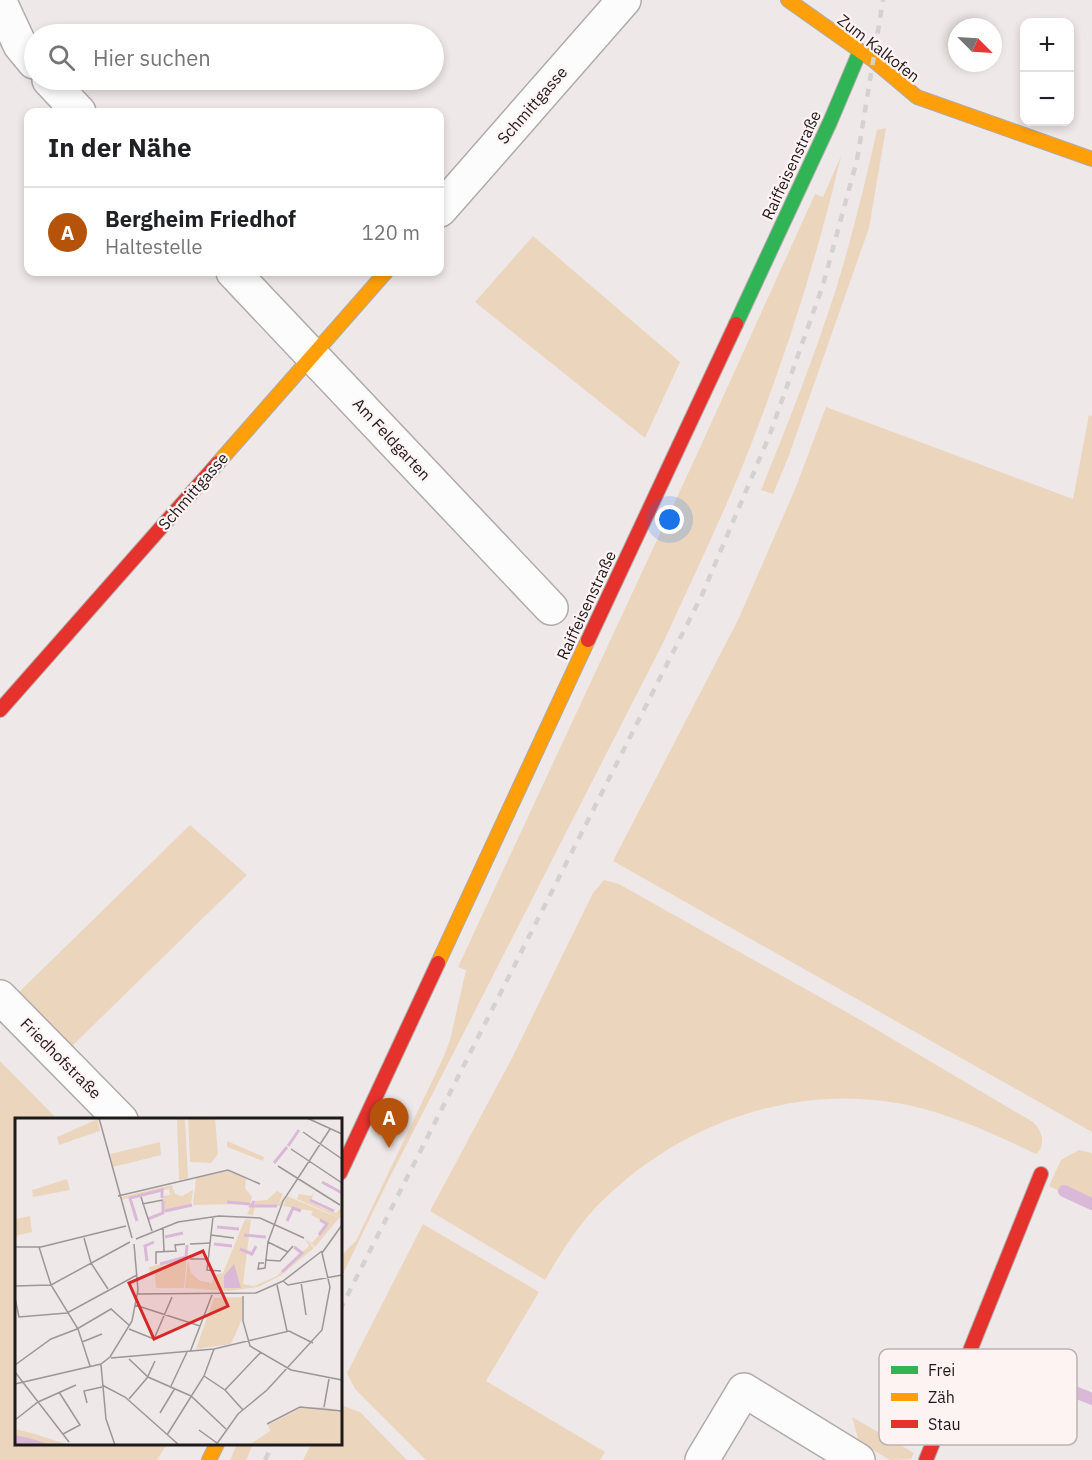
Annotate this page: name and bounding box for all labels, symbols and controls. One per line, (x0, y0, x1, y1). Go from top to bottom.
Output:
street label: Zum Kalkofen (834, 10, 924, 86)
north arrow (948, 18, 1002, 72)
map controls (1020, 18, 1074, 126)
button: + (1020, 18, 1074, 72)
search box (24, 24, 444, 90)
icon: search (45, 41, 78, 74)
text: Hier suchen (93, 43, 211, 72)
street label: Schmittgasse (493, 62, 571, 148)
button: − (1020, 72, 1074, 126)
street label: Raiffeisenstraße (757, 107, 825, 223)
text: In der Nähe (48, 130, 192, 164)
text: Bergheim Friedhof (105, 204, 296, 233)
text: A (61, 219, 74, 246)
text: 120 m (362, 219, 420, 246)
text: Haltestelle (105, 233, 202, 260)
street label: Am Feldgarten (349, 394, 435, 484)
street label: Schmittgasse (154, 448, 232, 534)
your location (655, 505, 684, 534)
street label: Raiffeisenstraße (552, 547, 620, 663)
street label: Friedhofstraße (16, 1013, 106, 1103)
pin: A (370, 1098, 408, 1148)
inset map (15, 1118, 342, 1445)
legend (879, 1349, 1077, 1445)
text: Frei (928, 1360, 955, 1380)
text: Zäh (928, 1387, 955, 1407)
text: Stau (928, 1414, 961, 1434)

